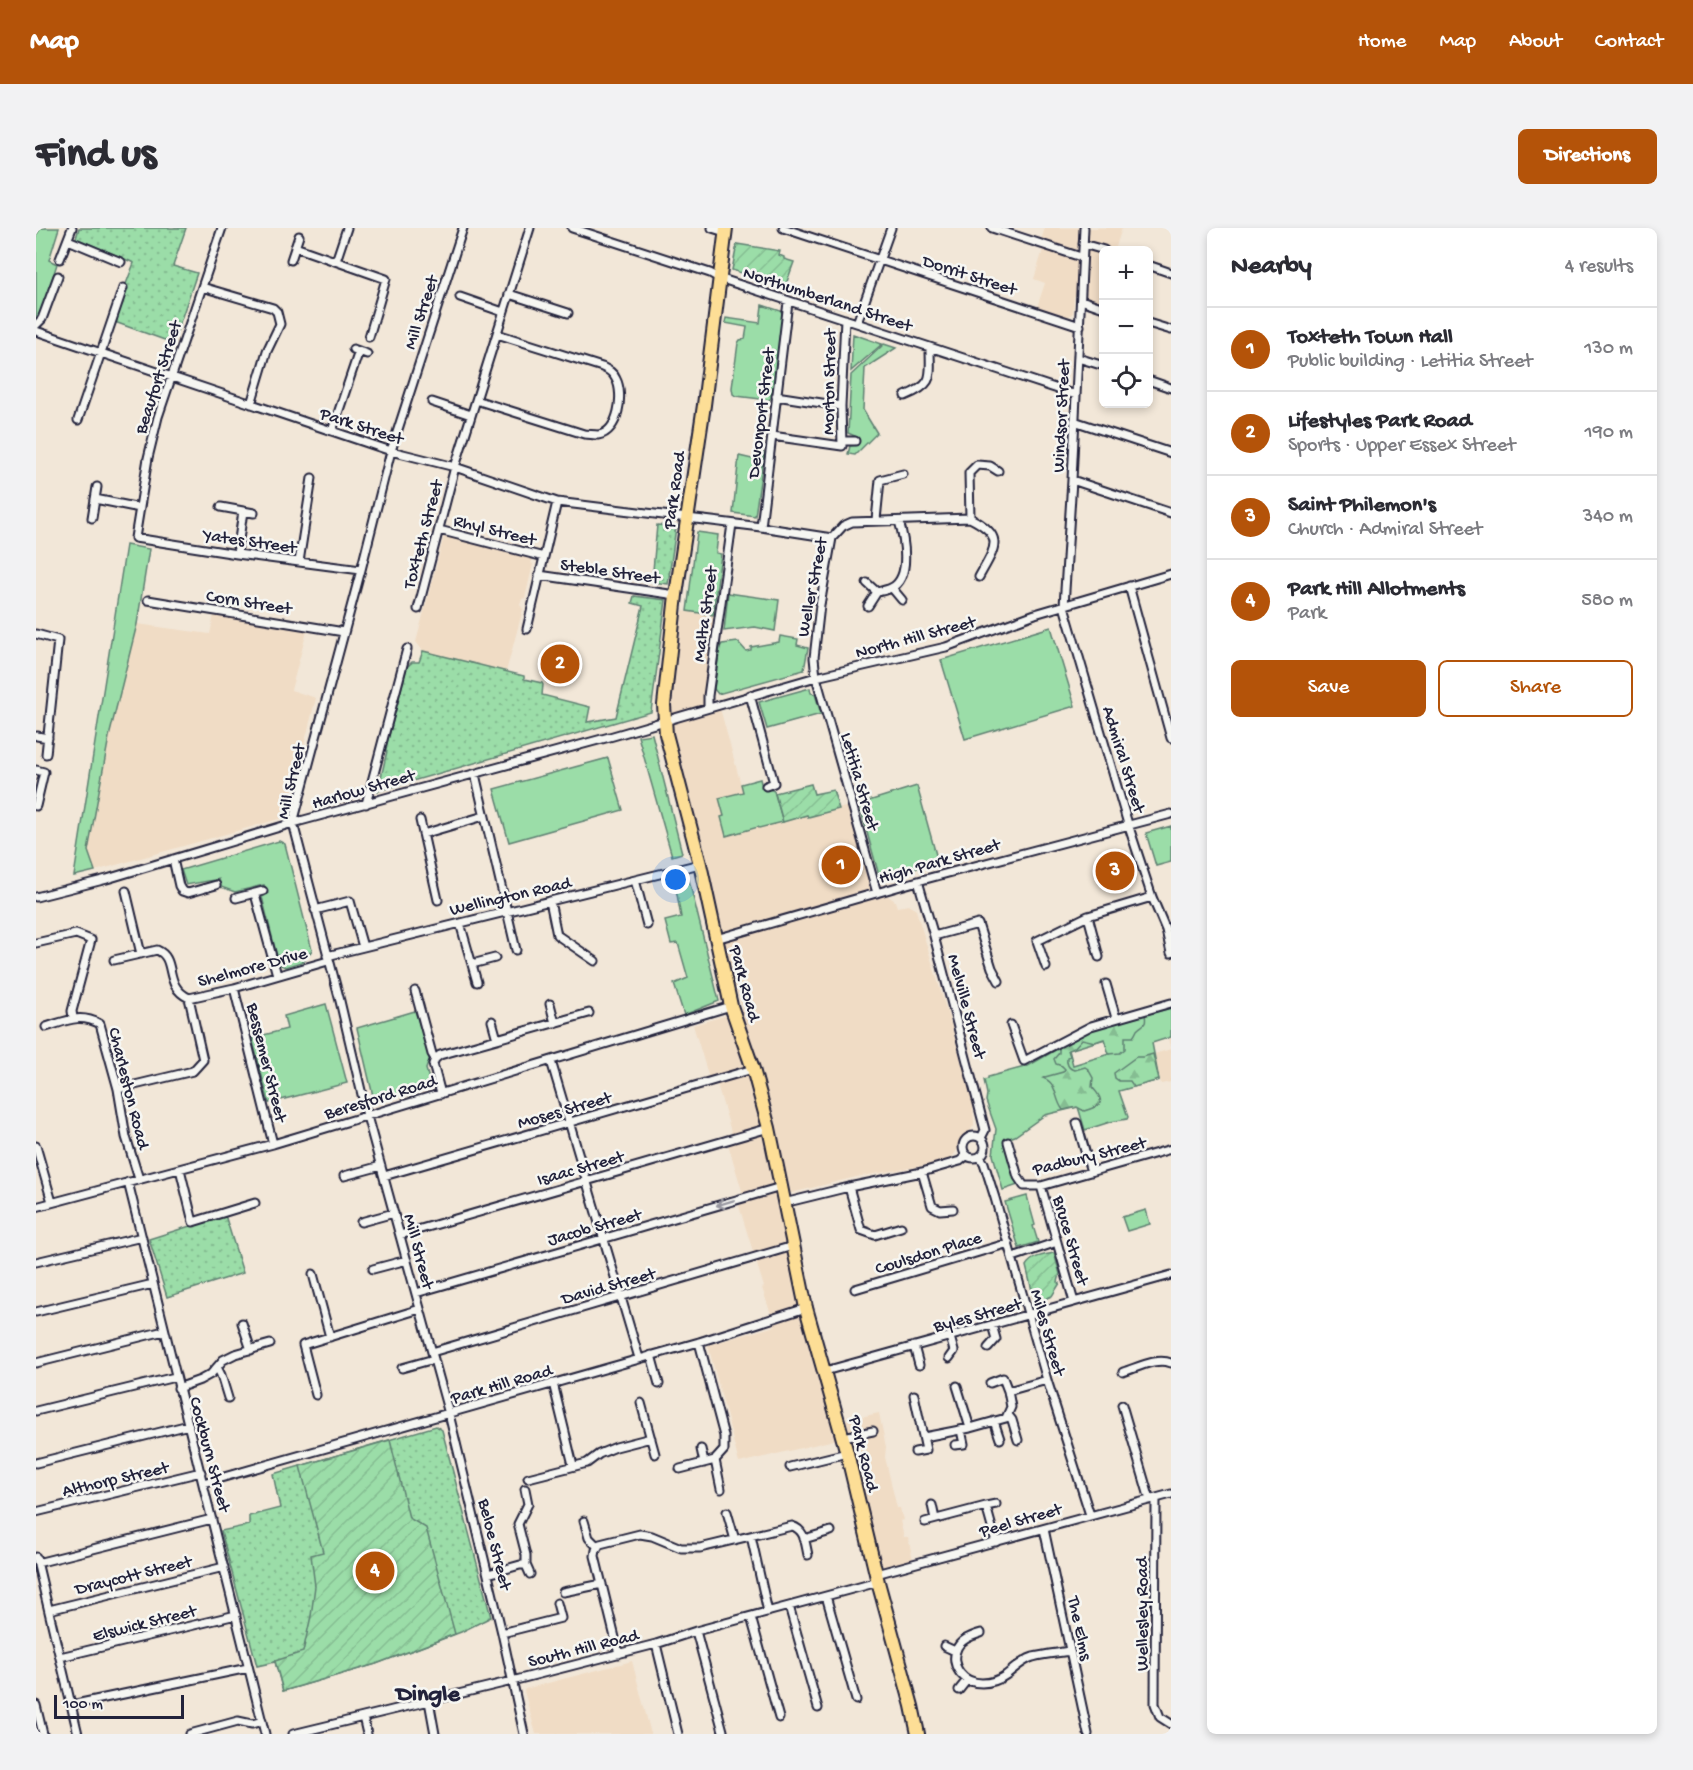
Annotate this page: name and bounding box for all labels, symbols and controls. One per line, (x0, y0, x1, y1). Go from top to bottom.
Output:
text: Map (30, 26, 79, 59)
text: Home (1358, 30, 1406, 55)
text: Map (1439, 30, 1476, 55)
text: About (1509, 30, 1562, 55)
text: Contact (1595, 30, 1663, 55)
button: Directions (1518, 129, 1657, 184)
text: Find us (36, 132, 156, 181)
map controls (1099, 246, 1153, 408)
button: + (1099, 246, 1153, 300)
street label: Dorrit Street (919, 251, 1020, 302)
text: Nearby (1231, 252, 1312, 283)
text: 4 results (1565, 256, 1633, 279)
street label: Northumberland Street (740, 263, 916, 338)
street label: Mill Street (401, 272, 445, 352)
button: − (1099, 300, 1153, 354)
street label: Beaufort Street (131, 317, 188, 438)
text: Toxteth Town Hall (1288, 325, 1453, 351)
street label: Morton Street (819, 327, 842, 435)
text: 1 (1246, 338, 1255, 361)
text: 130 m (1584, 338, 1633, 361)
street label: Devonport Street (744, 345, 781, 481)
text: Public building · Letitia Street (1288, 351, 1532, 374)
button: locate (1099, 354, 1153, 408)
street label: Windsor Street (1049, 358, 1076, 473)
street label: Park Street (316, 404, 407, 451)
text: Lifestyles Park Road (1288, 409, 1472, 435)
text: 2 (1246, 422, 1255, 445)
text: 190 m (1585, 422, 1633, 445)
text: Sports · Upper Essex Street (1288, 435, 1515, 458)
street label: Park Road (660, 449, 691, 531)
street label: Toxteth Street (400, 476, 449, 592)
text: Saint Philemon's (1288, 493, 1436, 519)
text: 3 (1245, 506, 1256, 529)
text: 340 m (1583, 506, 1633, 529)
street label: Rhyl Street (451, 511, 539, 552)
text: Church · Admiral Street (1288, 519, 1482, 542)
street label: Yates Street (200, 525, 299, 560)
street label: Weller Street (794, 535, 834, 639)
street label: Steble Street (559, 555, 662, 590)
street label: Malta Street (689, 564, 724, 663)
text: Park Hill Allotments (1288, 577, 1465, 603)
street label: Corn Street (204, 586, 294, 621)
text: 4 (1246, 590, 1255, 613)
text: 580 m (1581, 590, 1633, 613)
text: Park (1288, 603, 1326, 626)
street label: North Hill Street (853, 612, 979, 664)
pin: 2 (540, 642, 580, 686)
button: Save (1231, 660, 1426, 717)
button: Share (1438, 660, 1633, 717)
street label: Admiral Street (1096, 704, 1149, 817)
street label: Letitia Street (835, 730, 883, 835)
street label: Mill Street (274, 740, 312, 821)
street label: Harlow Street (310, 765, 419, 815)
street label: High Park Street (877, 835, 1004, 890)
pin: 1 (822, 842, 860, 888)
pin: 3 (1096, 848, 1134, 894)
your location (661, 865, 690, 894)
street label: Wellington Road (448, 873, 575, 922)
street label: Park Road (723, 942, 764, 1025)
street label: Shelmore Drive (196, 944, 310, 993)
street label: Melville Street (942, 952, 990, 1063)
street label: Bessemer Street (240, 1000, 291, 1126)
street label: Charleston Road (102, 1026, 153, 1153)
street label: Beresford Road (321, 1071, 441, 1126)
street label: Moses Street (515, 1088, 616, 1135)
street label: Padbury Street (1030, 1133, 1150, 1182)
street label: Isaac Street (535, 1147, 628, 1192)
street label: Bruce Street (1047, 1193, 1093, 1289)
one-way arrow (715, 1198, 734, 1209)
street label: Jacob Street (545, 1205, 646, 1252)
street label: Mill Street (398, 1212, 438, 1293)
street label: Coulsdon Place (873, 1228, 985, 1281)
street label: David Street (559, 1264, 659, 1311)
street label: Miles Street (1024, 1287, 1069, 1380)
street label: Byles Street (930, 1294, 1026, 1338)
street label: Park Hill Road (448, 1361, 556, 1410)
street label: Cockburn Street (183, 1395, 234, 1516)
street label: Park Road (843, 1412, 883, 1495)
street label: Althorp Street (60, 1458, 172, 1503)
street label: Beloe Street (472, 1496, 515, 1594)
street label: Peel Street (976, 1499, 1066, 1543)
pin: 4 (356, 1548, 394, 1594)
street label: Draycott Street (72, 1551, 196, 1601)
street label: Wellesley Road (1133, 1555, 1154, 1671)
street label: The Elms (1061, 1594, 1096, 1664)
street label: Elswick Street (91, 1601, 200, 1647)
street label: South Hill Road (526, 1625, 642, 1673)
district label: Dingle (394, 1681, 461, 1710)
scale bar (54, 1692, 184, 1720)
text: 100 m (63, 1696, 103, 1715)

